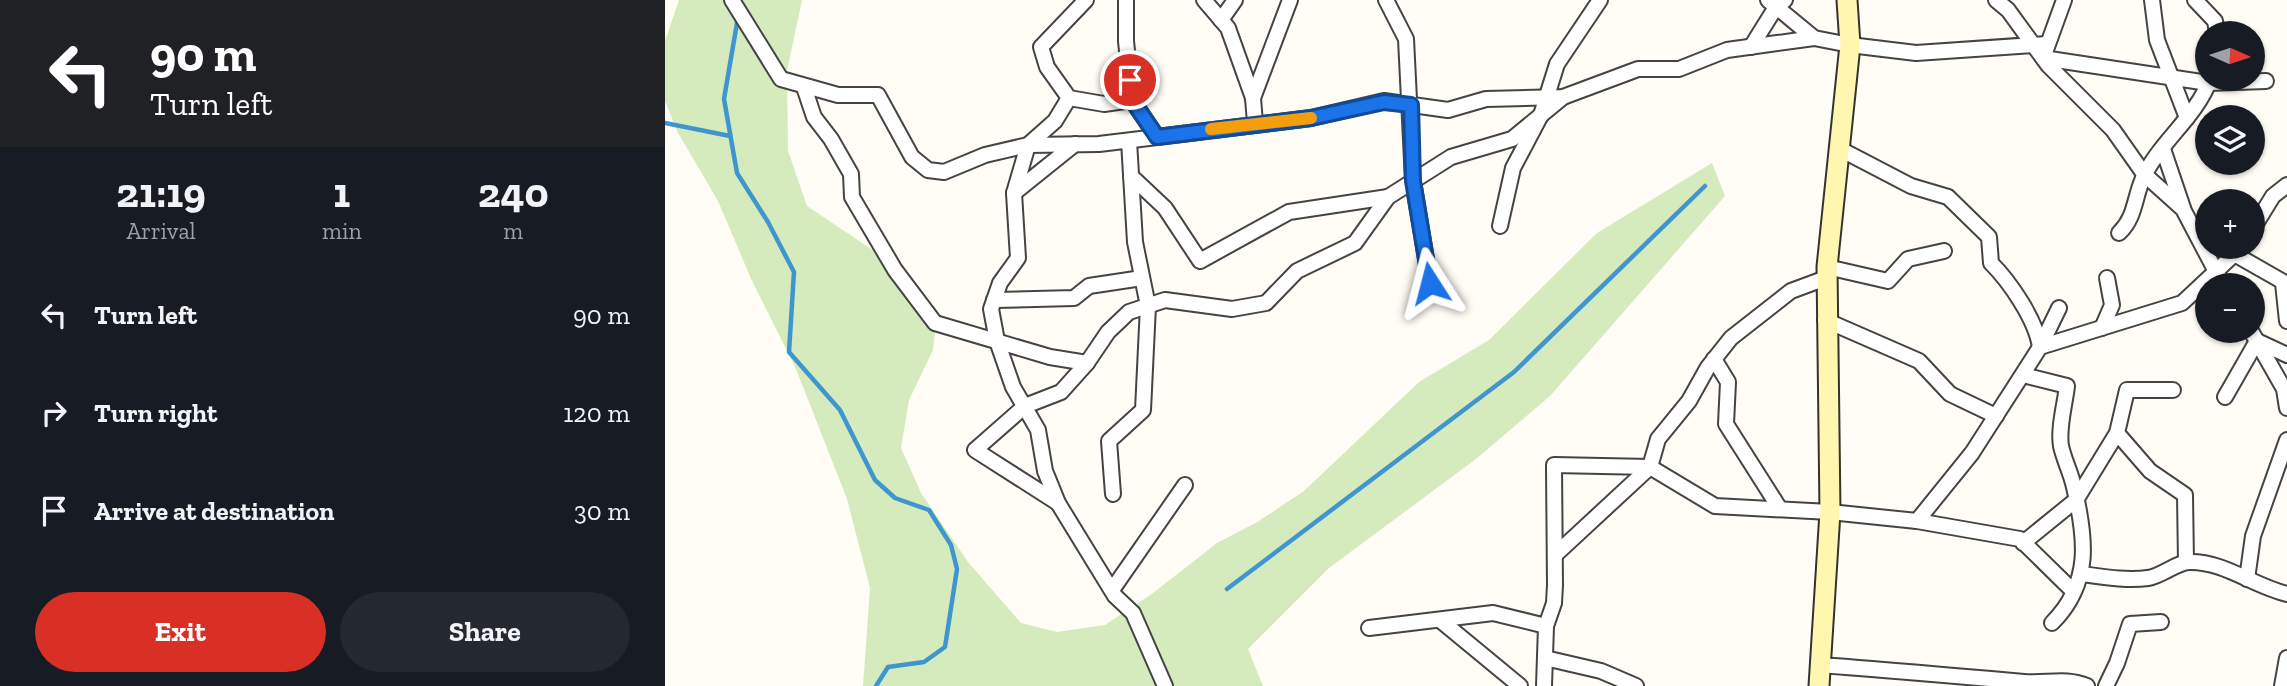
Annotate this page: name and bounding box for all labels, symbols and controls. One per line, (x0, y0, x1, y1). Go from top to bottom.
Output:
north arrow (2195, 21, 2265, 91)
map controls (2195, 21, 2265, 343)
text: 90 m (150, 25, 257, 84)
icon: left (35, 28, 126, 119)
pin (1100, 50, 1160, 110)
icon: arrive (1111, 61, 1149, 99)
text: Turn left (150, 85, 272, 123)
button: layers (2195, 105, 2265, 175)
text: 21:19 (116, 167, 206, 218)
text: 1 (333, 167, 350, 218)
text: 240 (478, 167, 549, 218)
button: + (2195, 189, 2265, 259)
text: Arrival (126, 217, 196, 245)
text: min (322, 217, 362, 245)
text: m (503, 217, 523, 245)
position arrow (1393, 246, 1467, 320)
button: − (2195, 273, 2265, 343)
icon: left (35, 296, 73, 334)
text: Turn left (94, 299, 197, 331)
text: 90 m (573, 299, 630, 331)
icon: right (35, 394, 73, 432)
text: Turn right (94, 397, 217, 429)
text: 120 m (563, 397, 630, 429)
icon: arrive (35, 492, 73, 530)
text: Arrive at destination (94, 495, 334, 527)
text: 30 m (574, 495, 630, 527)
button: Exit (35, 592, 326, 672)
button: Share (340, 592, 630, 672)

